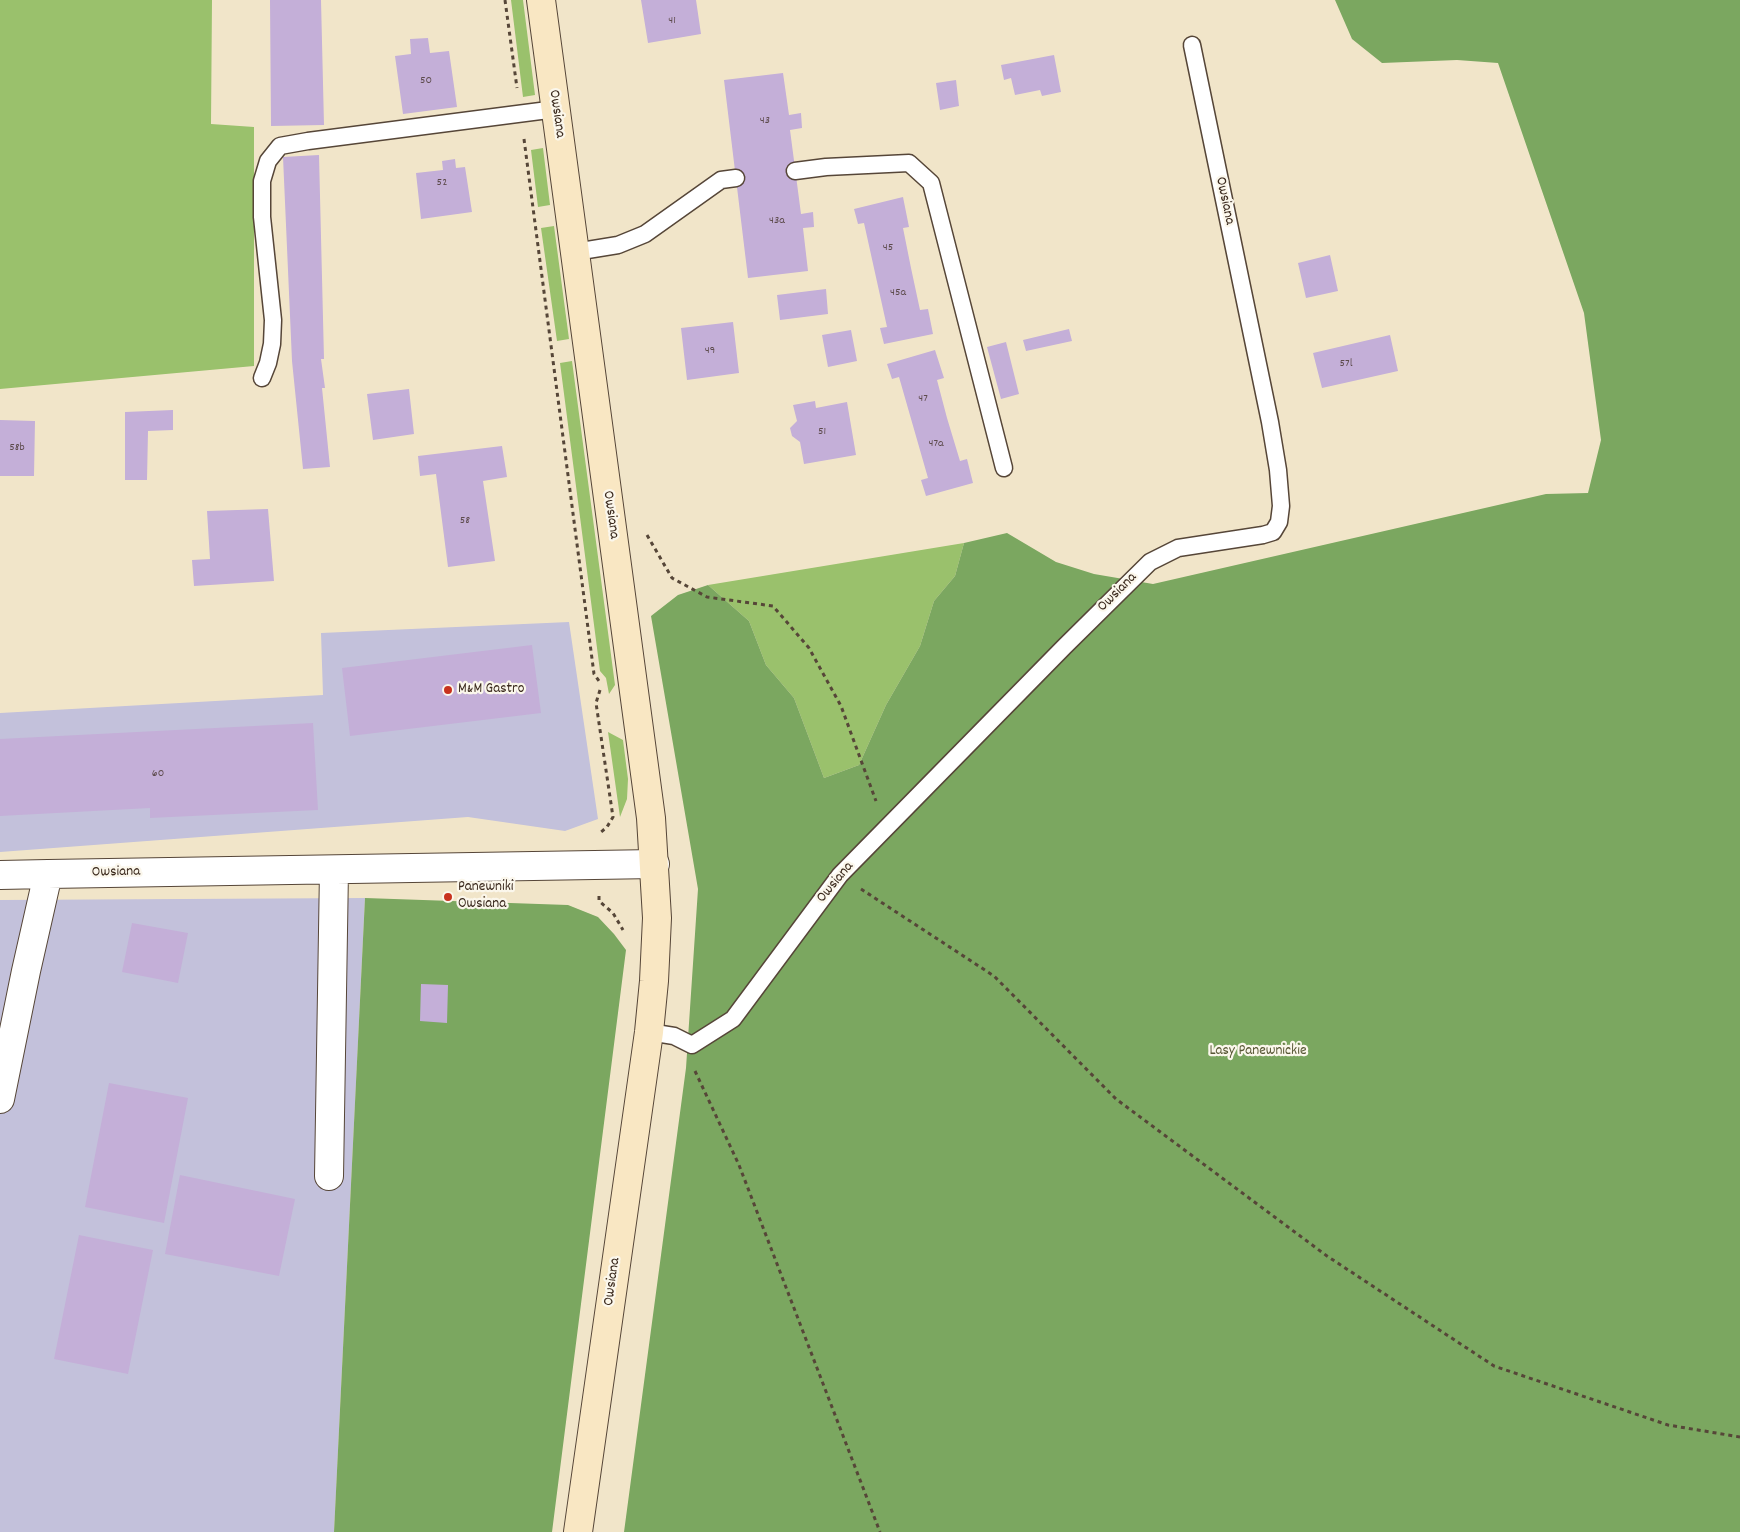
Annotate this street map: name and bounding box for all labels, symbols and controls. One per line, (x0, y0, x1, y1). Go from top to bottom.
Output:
house number: 41 (668, 14, 676, 28)
house number: 50 (420, 74, 432, 88)
street label: Owsiana (544, 89, 568, 139)
house number: 43 (760, 114, 770, 128)
street label: Owsiana (1210, 175, 1238, 227)
house number: 52 (437, 176, 447, 190)
house number: 43a (769, 214, 785, 228)
house number: 45 (883, 241, 893, 255)
house number: 45a (890, 286, 906, 300)
house number: 49 (705, 344, 715, 358)
house number: 57l (1339, 357, 1353, 371)
house number: 47 (918, 392, 928, 406)
house number: 51 (818, 425, 826, 439)
house number: 47a (928, 437, 944, 451)
house number: 58b (9, 441, 25, 455)
street label: Owsiana (598, 490, 622, 540)
house number: 58 (460, 514, 470, 528)
street label: Owsiana (1095, 570, 1141, 616)
place label: M&M Gastro (458, 681, 524, 699)
marker: M&M Gastro (442, 684, 454, 696)
house number: 60 (152, 767, 164, 781)
street label: Owsiana (814, 859, 858, 907)
street label: Owsiana (92, 864, 140, 882)
place label: Panewniki Owsiana (458, 879, 514, 914)
marker: Panewniki Owsiana (442, 891, 454, 903)
park label: Lasy Panewnickie (1209, 1043, 1307, 1061)
street label: Owsiana (601, 1257, 625, 1307)

